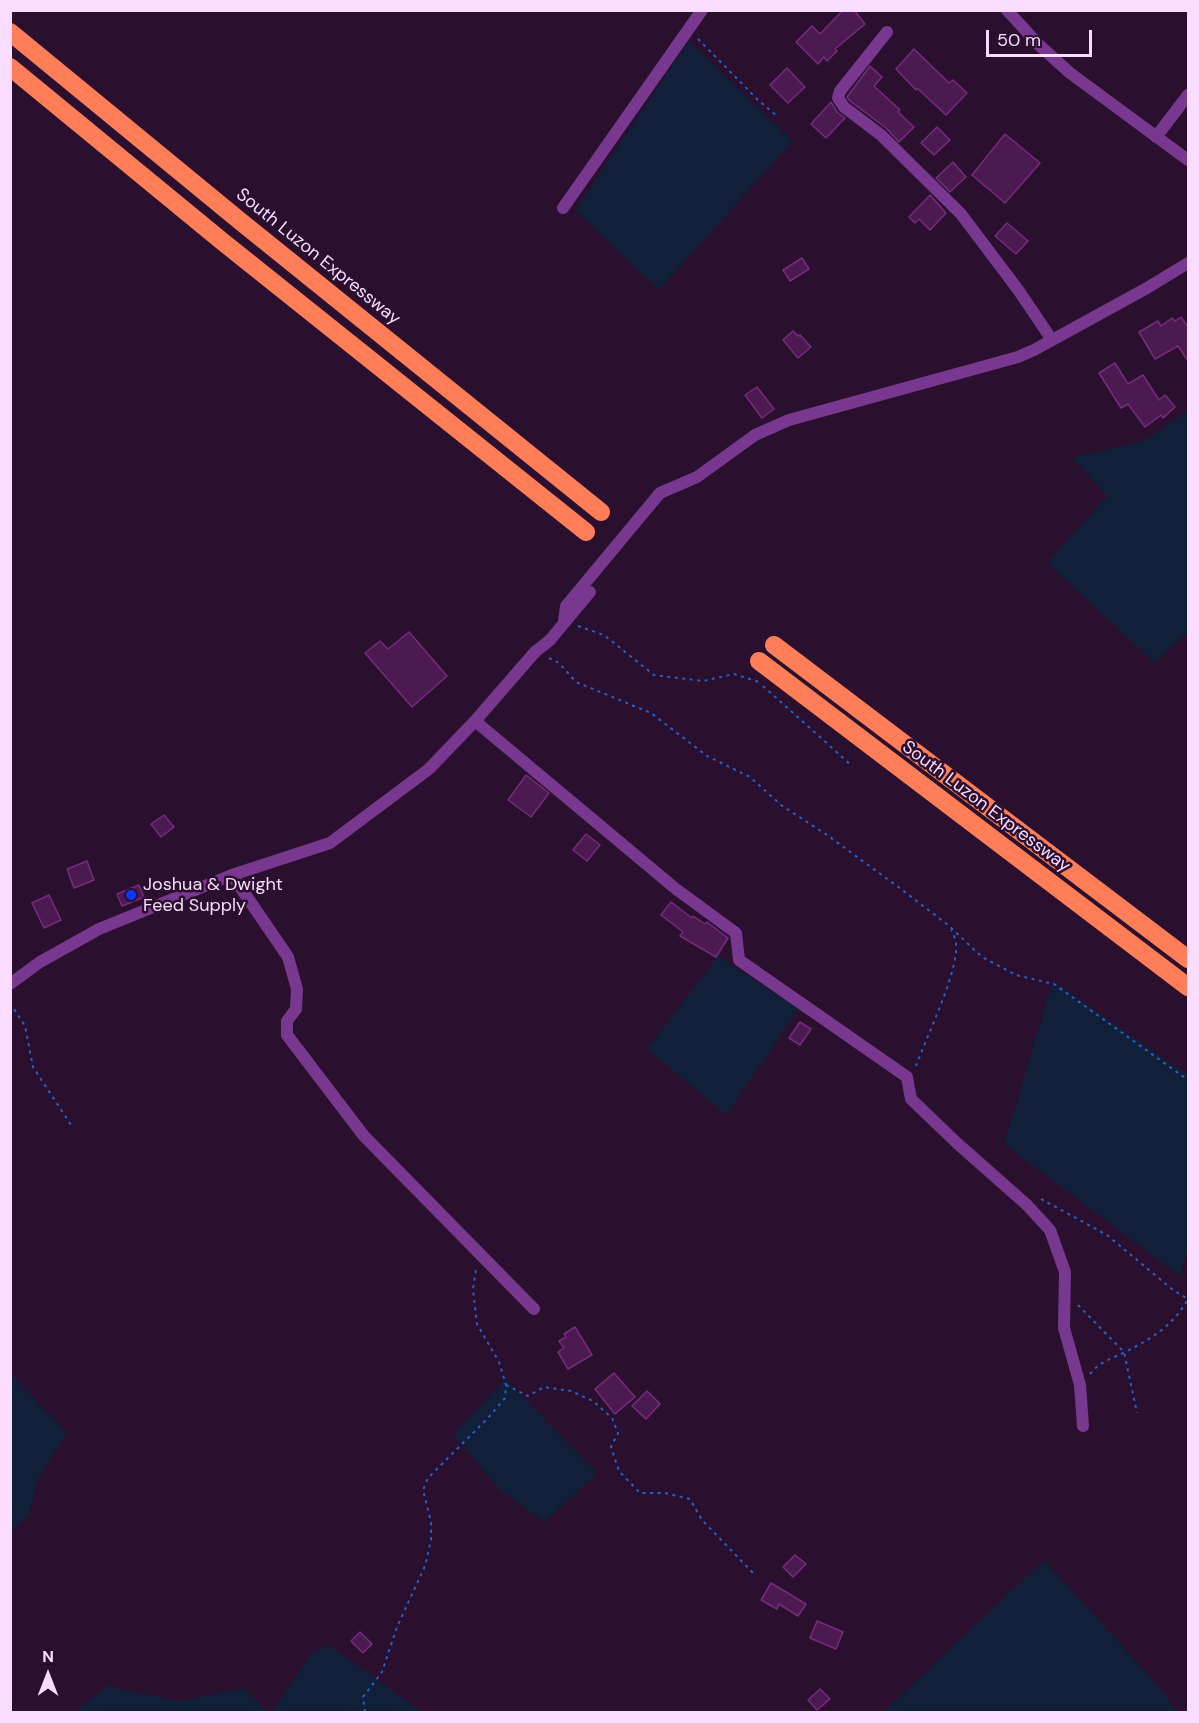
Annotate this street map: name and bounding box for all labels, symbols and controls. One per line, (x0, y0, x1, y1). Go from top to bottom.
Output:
scale bar (989, 18, 1096, 56)
text: 50 m (997, 28, 1041, 52)
street label: South Luzon Expressway (232, 184, 404, 330)
street label: South Luzon Expressway (898, 737, 1074, 877)
place label: Joshua & Dwight Feed Supply (143, 874, 283, 916)
marker: Joshua & Dwight Feed Supply (124, 888, 138, 902)
north arrow (18, 1645, 78, 1705)
text: N (42, 1646, 54, 1667)

